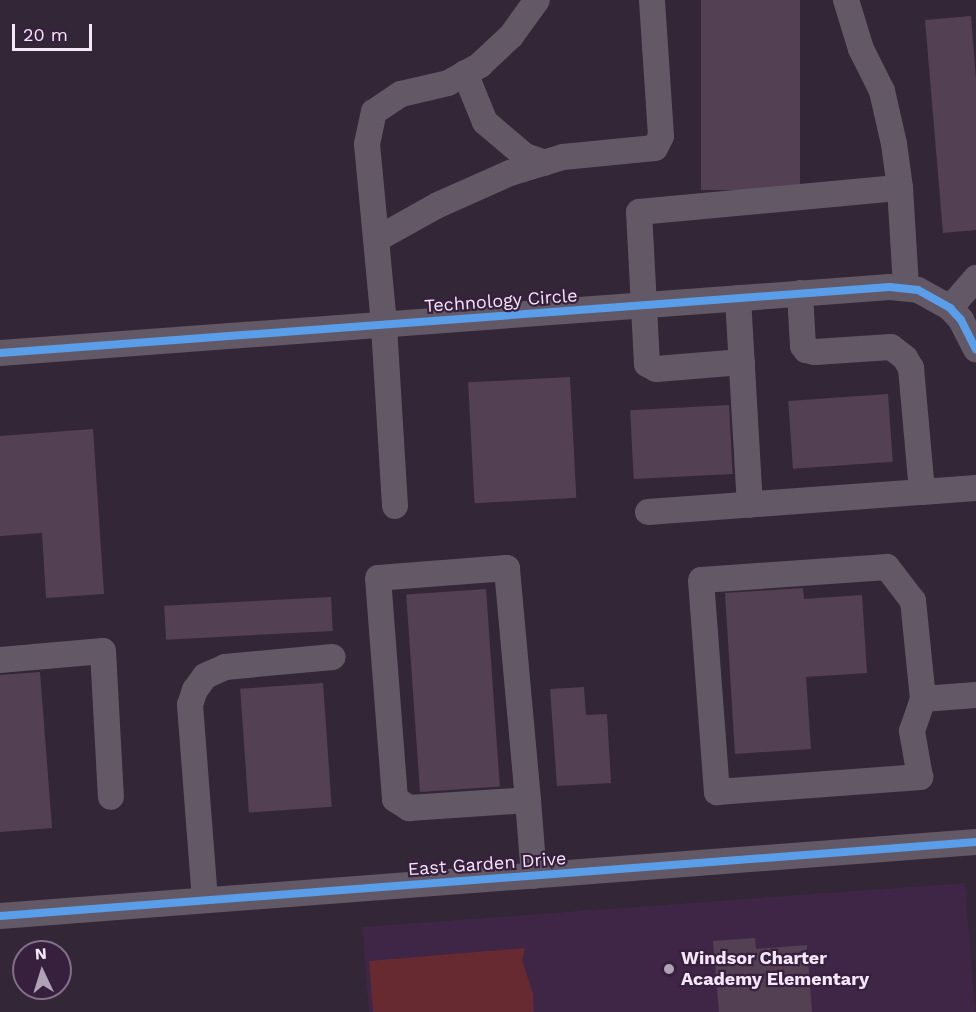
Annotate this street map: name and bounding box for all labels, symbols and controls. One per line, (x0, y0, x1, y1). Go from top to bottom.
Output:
scale bar (15, 12, 94, 50)
text: 20 m (23, 24, 68, 45)
street label: Technology Circle (423, 285, 579, 317)
street label: East Garden Drive (407, 848, 567, 880)
north arrow (12, 940, 72, 1000)
text: N (34, 944, 47, 963)
place label: Windsor Charter Academy Elementary (681, 948, 869, 990)
marker: Windsor Charter Academy Elementary (662, 962, 676, 976)

